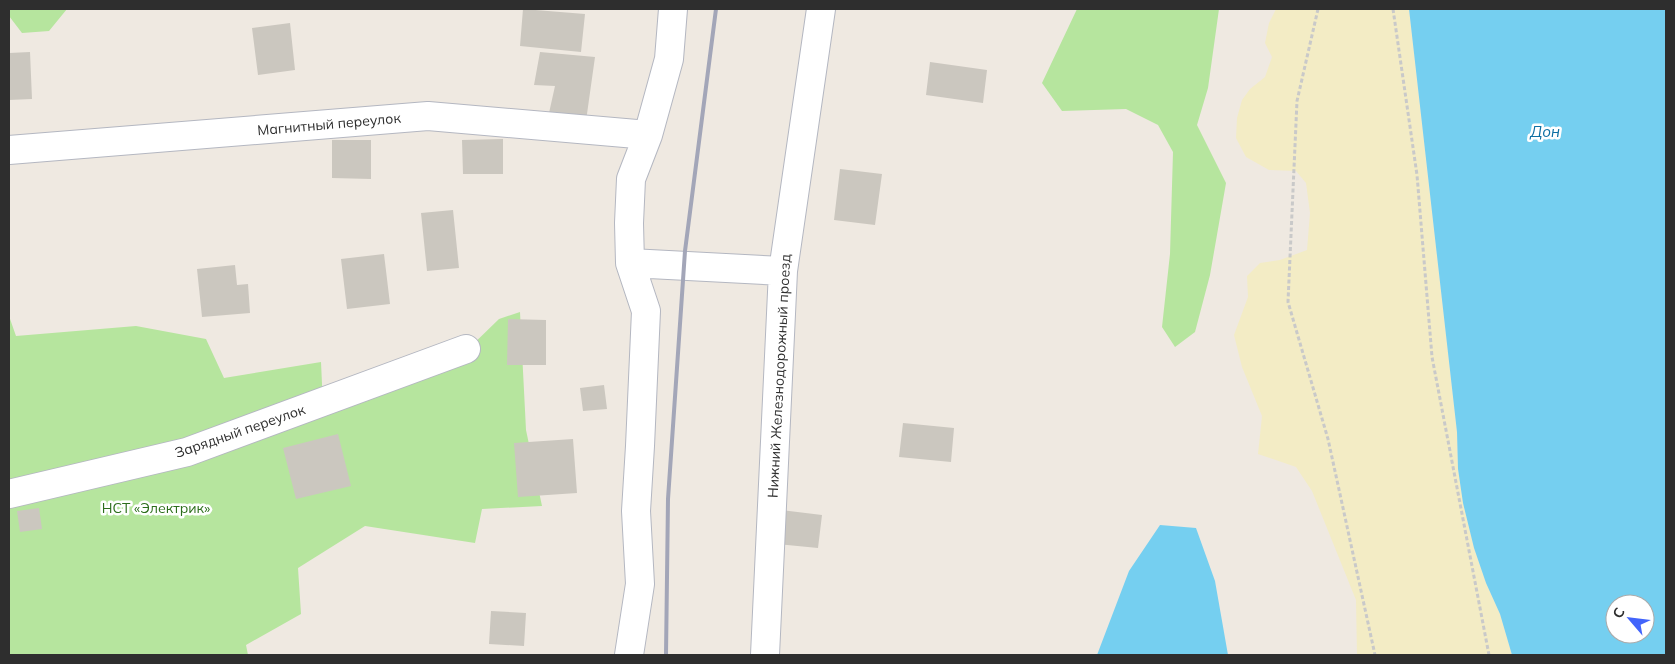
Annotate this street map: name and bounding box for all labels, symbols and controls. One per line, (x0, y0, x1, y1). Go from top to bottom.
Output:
street label: Магнитный переулок (257, 109, 402, 139)
water label: Дон (1529, 122, 1560, 141)
street label: Нижний Железнодорожный проезд (764, 253, 794, 498)
street label: Зарядный переулок (173, 400, 308, 462)
park label: НСТ «Электрик» (102, 499, 210, 517)
north arrow (1605, 594, 1655, 644)
text: С (1608, 604, 1629, 621)

